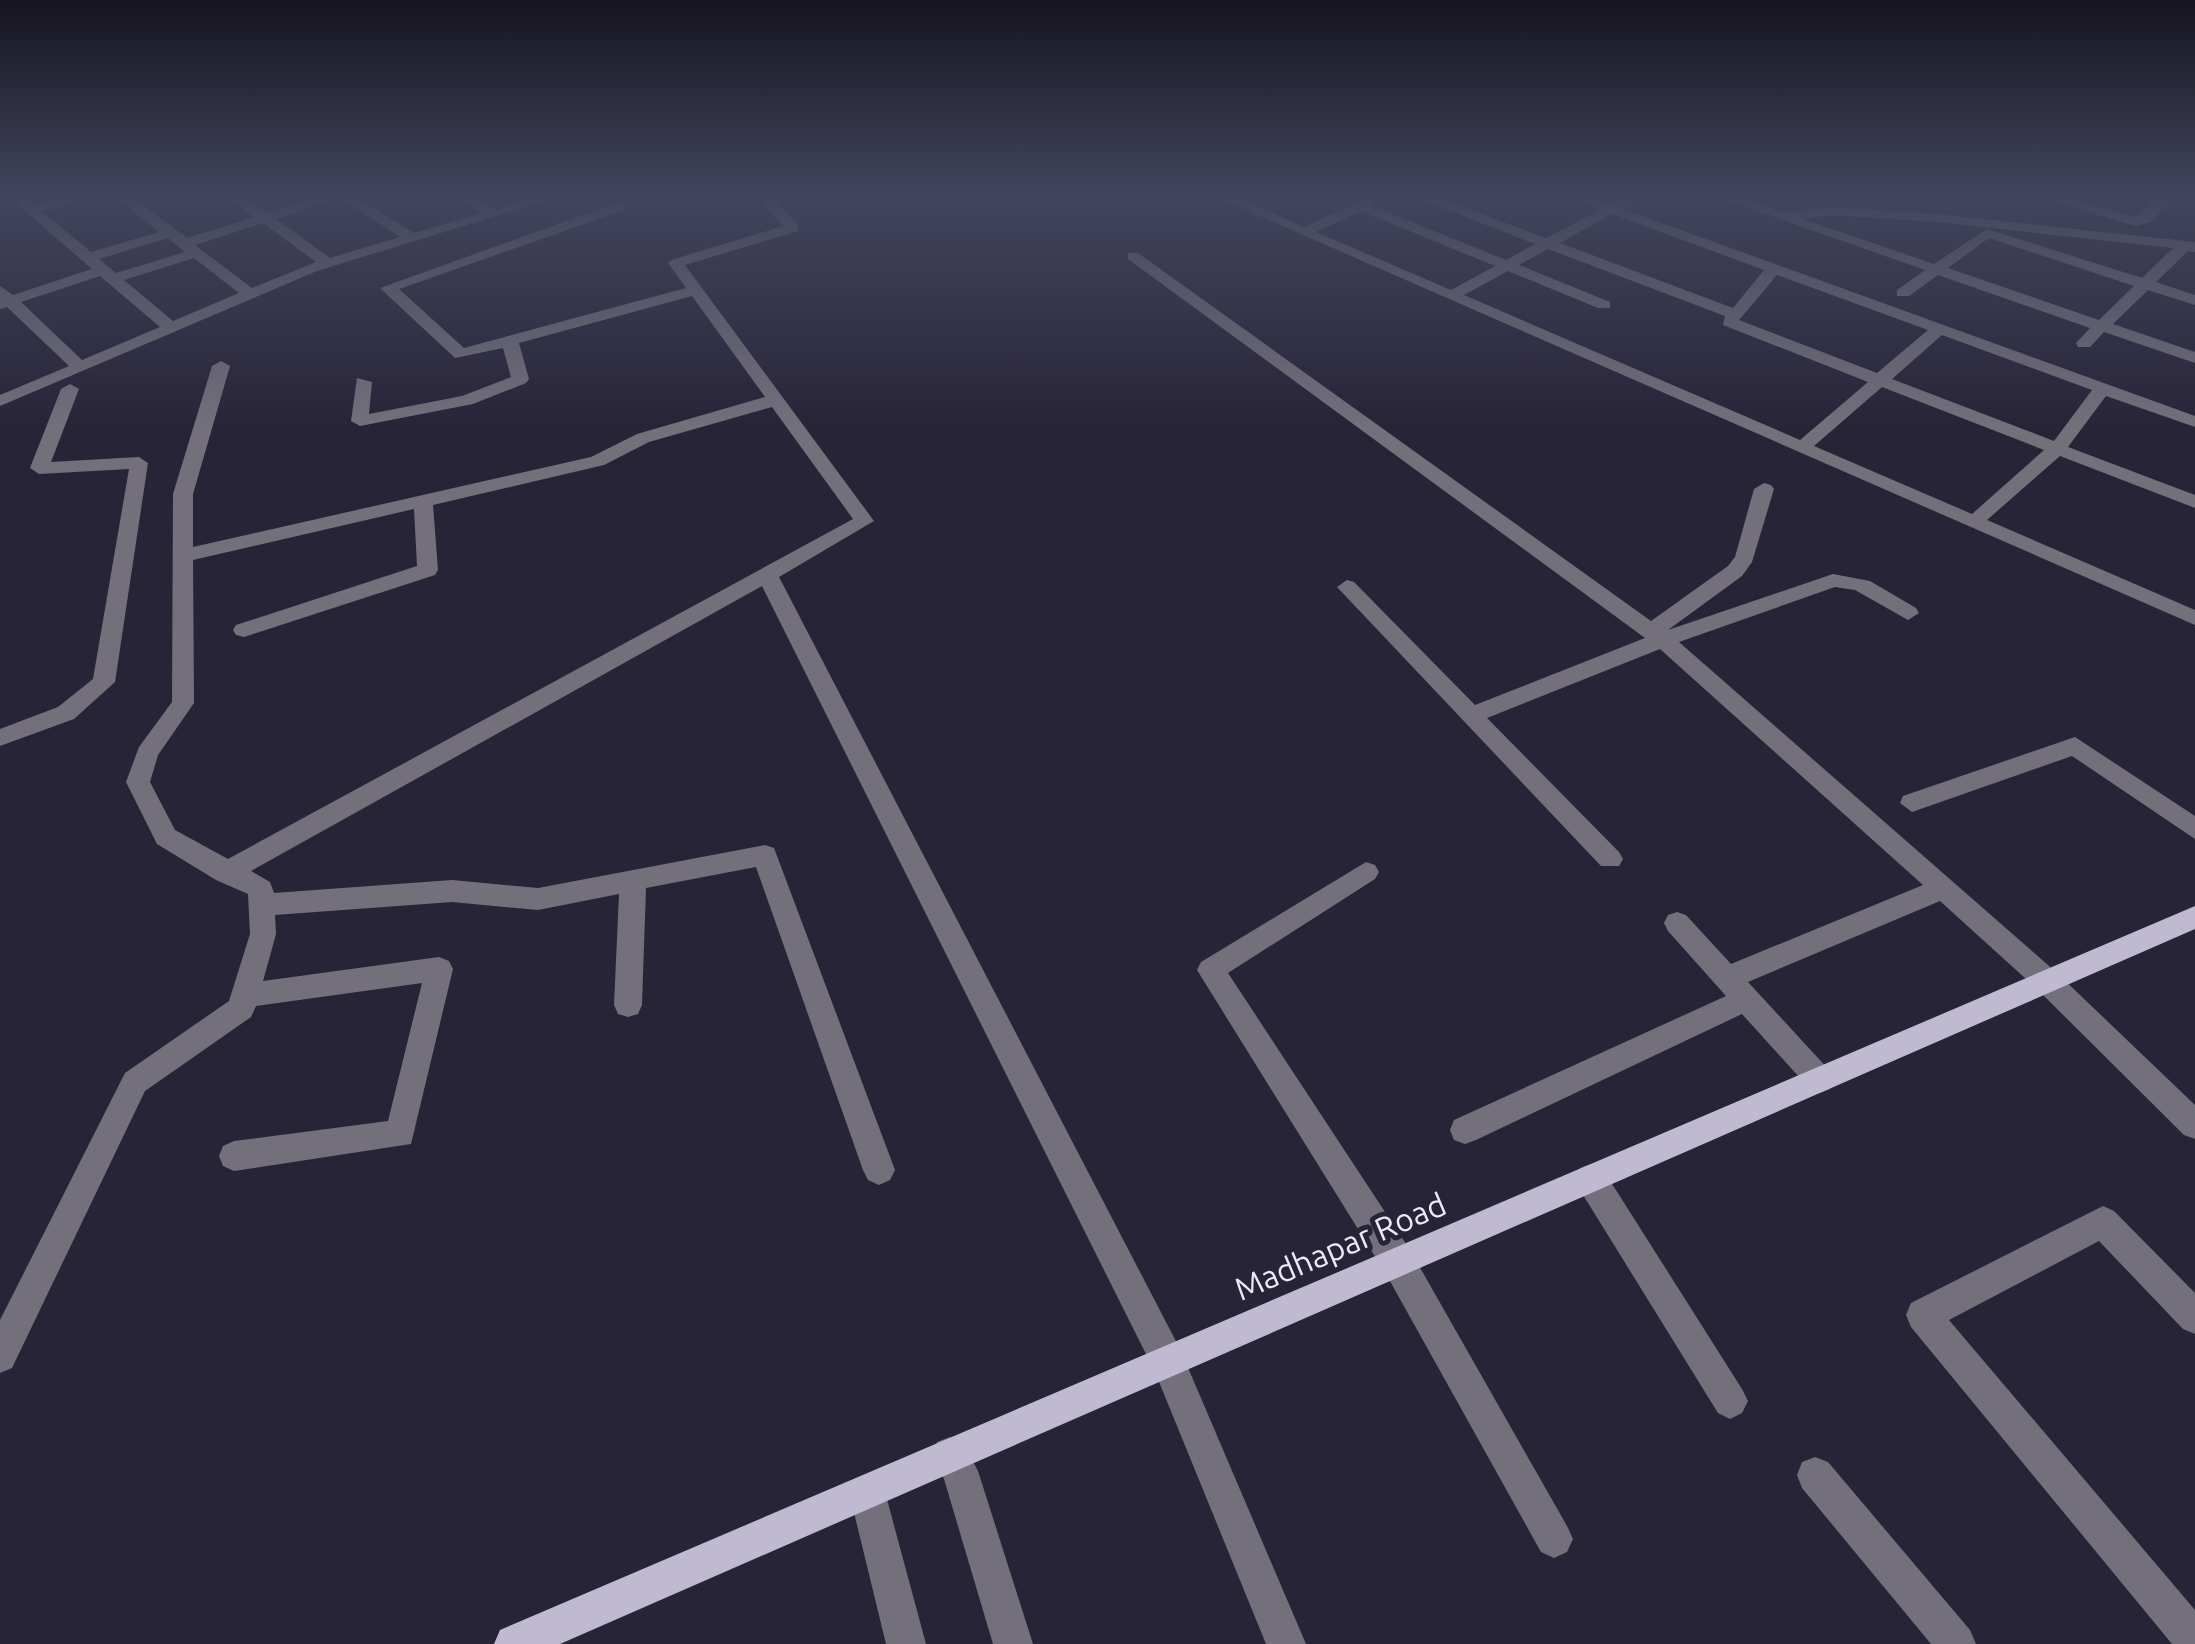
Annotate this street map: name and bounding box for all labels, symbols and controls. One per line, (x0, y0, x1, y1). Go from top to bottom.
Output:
street label: Madhapar Road (1229, 1185, 1451, 1307)

